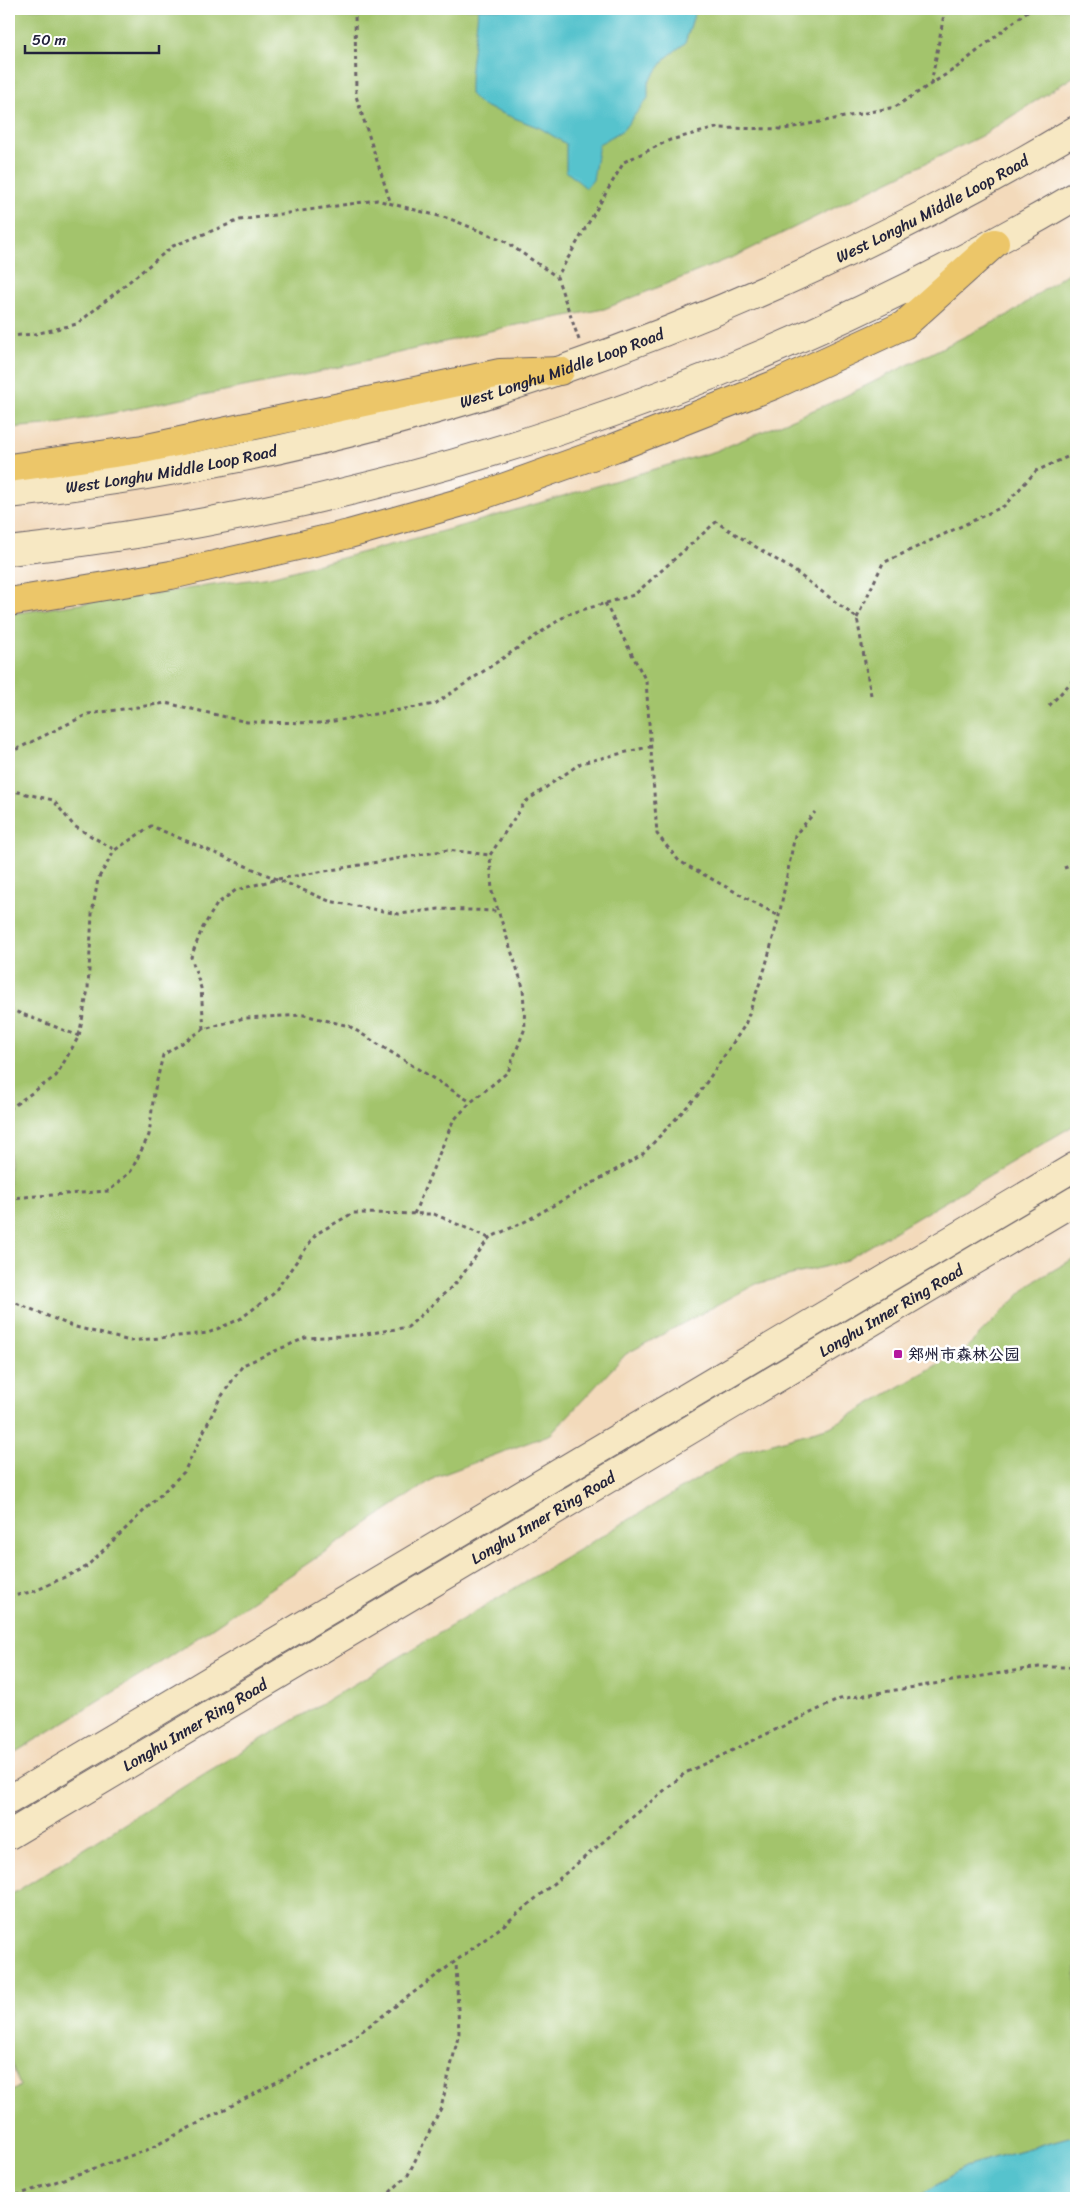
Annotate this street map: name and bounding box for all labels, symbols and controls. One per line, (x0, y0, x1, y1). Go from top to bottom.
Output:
scale bar (25, 22, 159, 54)
text: 50 m (32, 27, 67, 53)
street label: West Longhu Middle Loop Road (830, 145, 1035, 271)
street label: West Longhu Middle Loop Road (456, 318, 669, 416)
street label: West Longhu Middle Loop Road (63, 435, 281, 502)
street label: Longhu Inner Ring Road (812, 1255, 970, 1365)
place label: 郑州市森林公园 (908, 1340, 1020, 1369)
marker: 郑州市森林公园 (892, 1348, 904, 1360)
street label: Longhu Inner Ring Road (464, 1462, 622, 1572)
street label: Longhu Inner Ring Road (116, 1669, 274, 1779)

